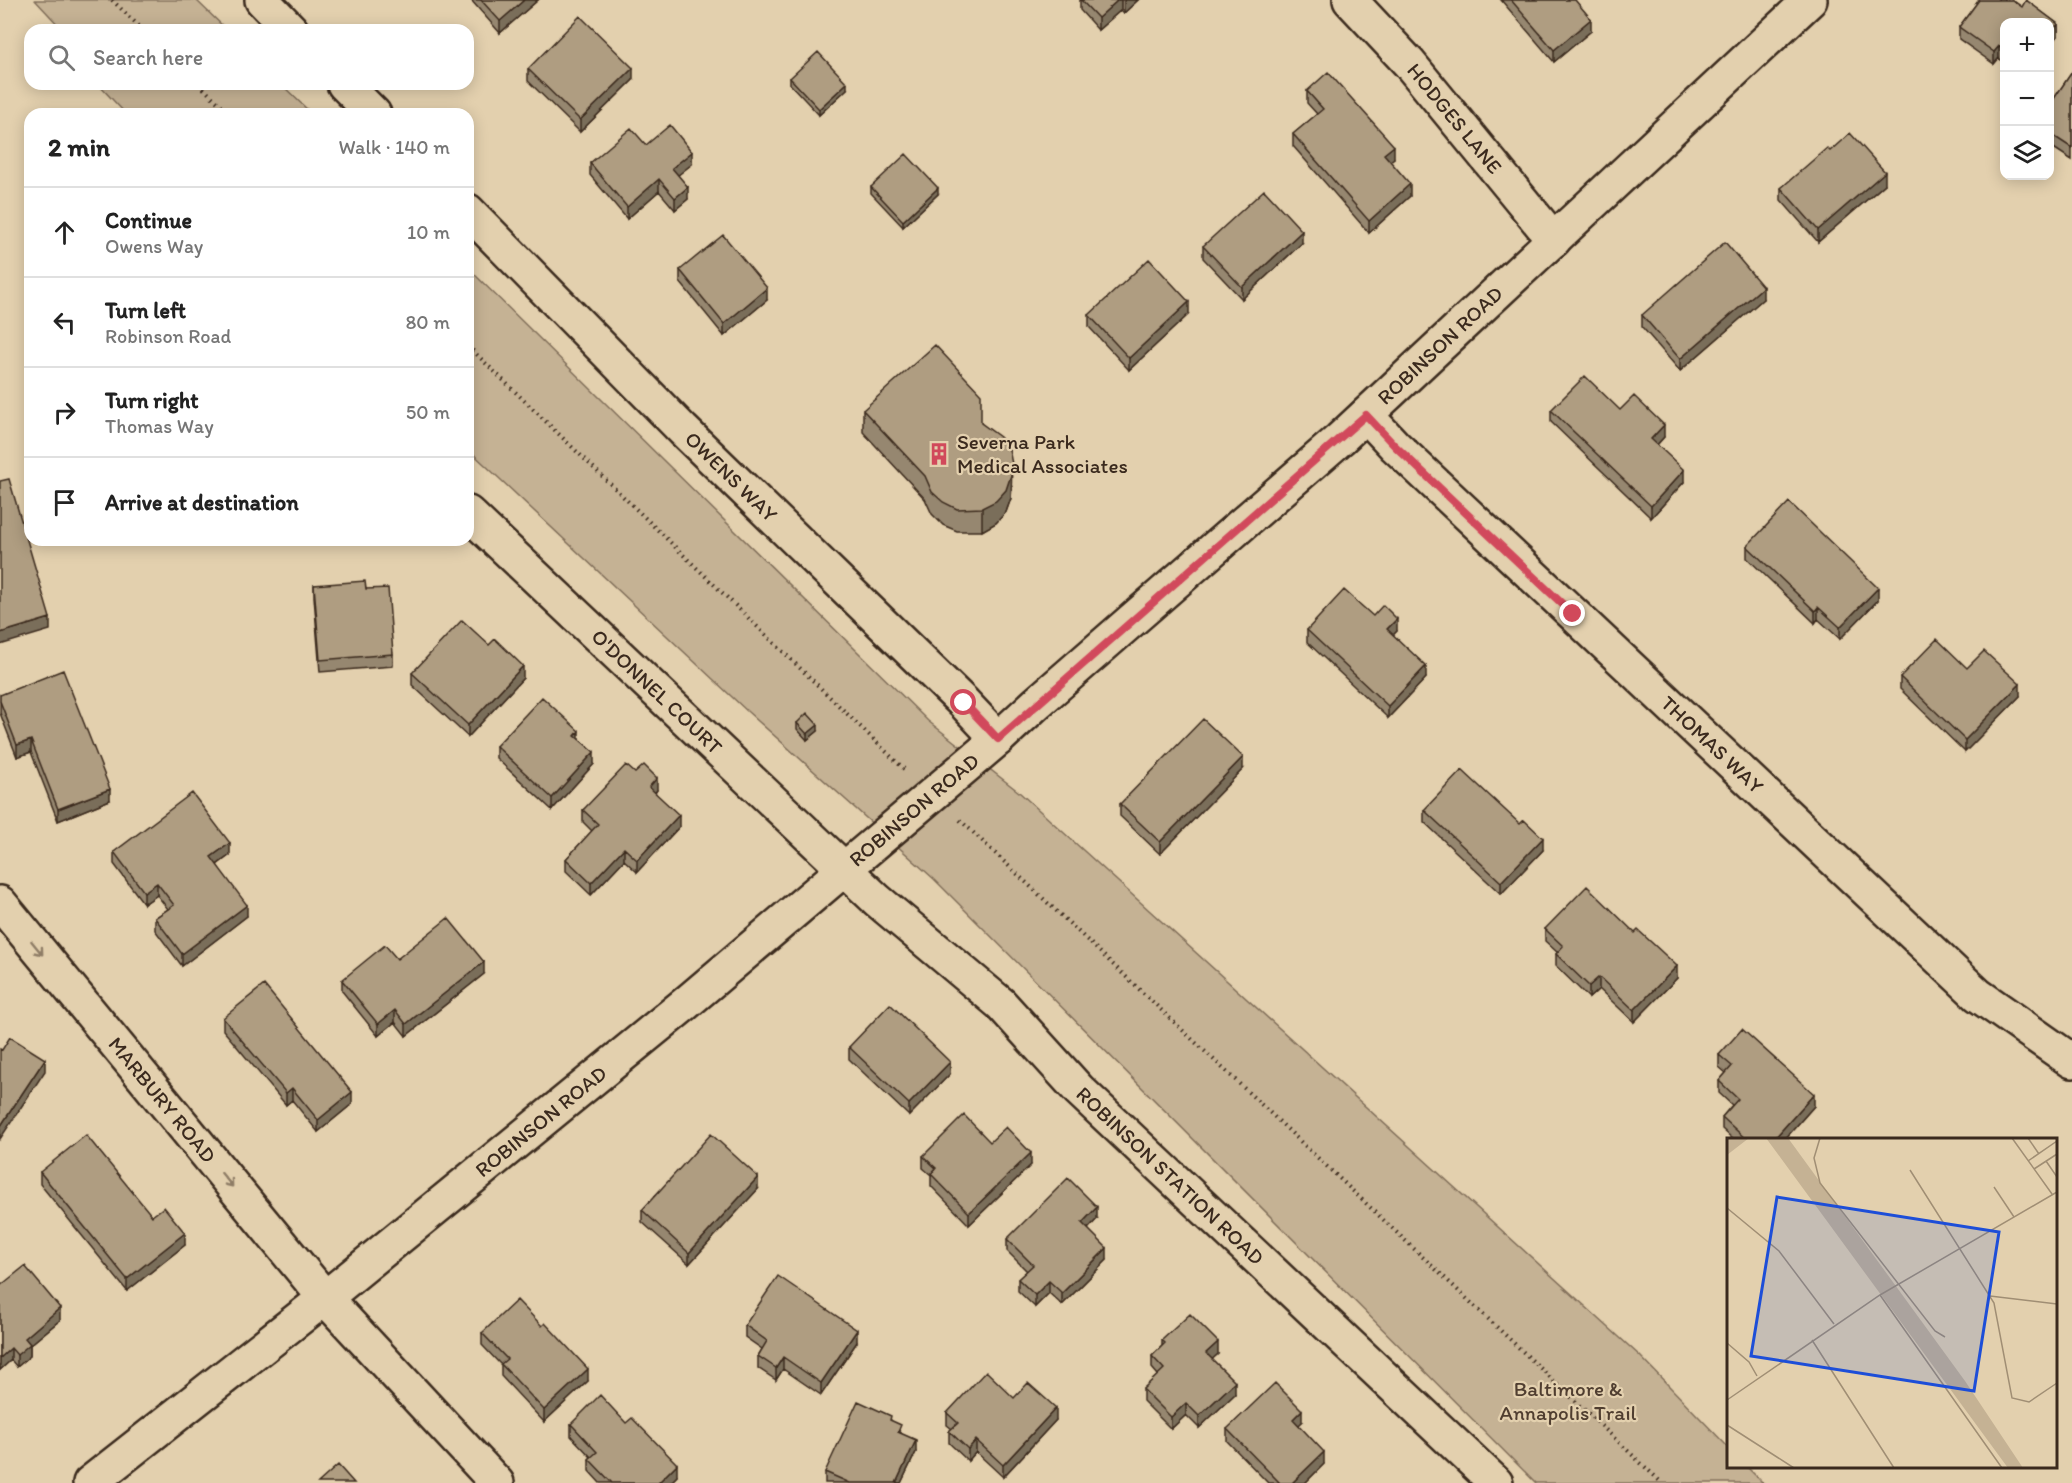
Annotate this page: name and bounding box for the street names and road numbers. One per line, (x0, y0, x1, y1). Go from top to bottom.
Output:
street label: HODGES LANE (1402, 58, 1507, 179)
street label: ROBINSON ROAD (1372, 280, 1508, 410)
street label: OWENS WAY (680, 426, 783, 527)
street label: O'DONNEL COURT (586, 623, 728, 759)
street label: THOMAS WAY (1656, 690, 1769, 798)
street label: ROBINSON ROAD (844, 748, 984, 872)
street label: MARBURY ROAD (103, 1032, 222, 1168)
street label: ROBINSON ROAD (470, 1060, 612, 1182)
street label: ROBINSON STATION ROAD (1071, 1081, 1269, 1270)

